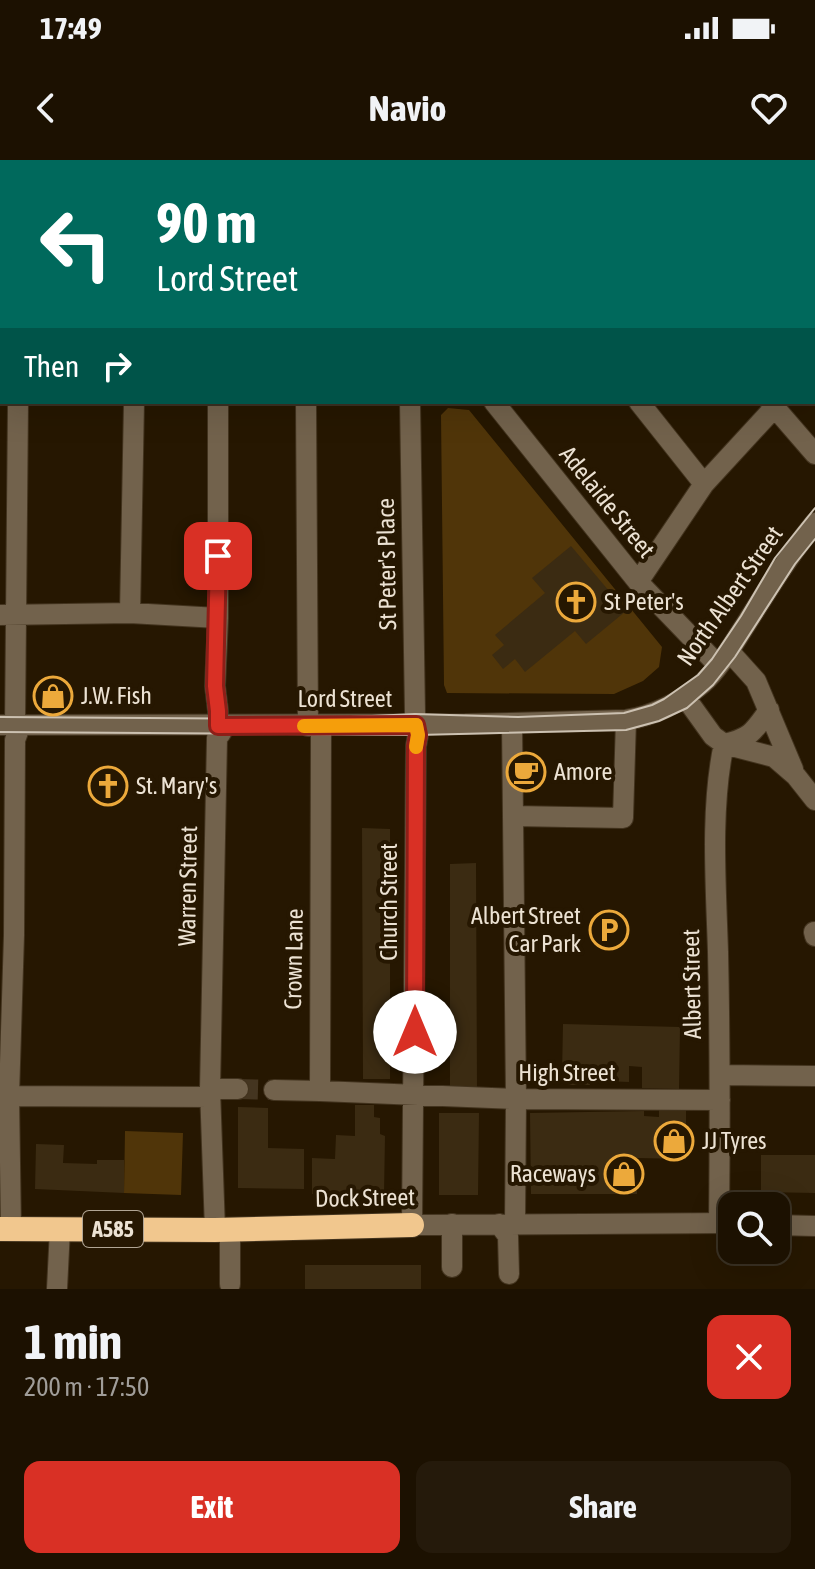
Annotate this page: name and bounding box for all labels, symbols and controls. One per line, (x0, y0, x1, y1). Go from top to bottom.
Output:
text: 17:49 (40, 11, 102, 45)
icon: back (24, 86, 68, 130)
icon: heart (747, 86, 791, 130)
text: Navio (368, 87, 447, 129)
text: 90 m (156, 191, 257, 255)
icon: left (24, 192, 128, 296)
text: Lord Street (156, 257, 298, 299)
icon: right (95, 344, 139, 388)
text: Then (24, 349, 79, 383)
street label: Adelaide Street (554, 441, 661, 563)
street label: St Peter's Place (372, 498, 401, 630)
street label: North Albert Street (671, 521, 788, 671)
pin (184, 522, 252, 590)
icon: arrive (196, 534, 240, 578)
church icon: St Peter's (555, 581, 597, 623)
place label: St Peter's (604, 588, 684, 615)
shop icon: J.W. Fish (32, 675, 74, 717)
place label: J.W. Fish (81, 682, 152, 709)
street label: Lord Street (298, 685, 393, 712)
cafe icon: Amore (505, 751, 547, 793)
place label: Amore (554, 758, 612, 785)
church icon: St. Mary's (87, 765, 129, 807)
place label: St. Mary's (136, 772, 217, 799)
street label: Warren Street (173, 825, 202, 946)
street label: Church Street (375, 843, 402, 961)
place label: Albert Street Car Park (471, 902, 581, 957)
street label: Crown Lane (279, 908, 308, 1010)
parking icon: Albert Street Car Park (588, 909, 630, 951)
street label: Albert Street (677, 929, 706, 1039)
position arrow (373, 990, 457, 1074)
street label: High Street (518, 1059, 616, 1086)
shop icon: JJ Tyres (653, 1120, 695, 1162)
place label: JJ Tyres (702, 1127, 767, 1154)
shop icon: Raceways (603, 1153, 645, 1195)
place label: Raceways (510, 1160, 596, 1187)
street label: Dock Street (315, 1183, 415, 1212)
map controls (718, 1192, 790, 1264)
button: search (718, 1192, 790, 1264)
road number: A585 (83, 1211, 143, 1247)
text: 1 min (24, 1314, 122, 1369)
button: close (707, 1315, 791, 1399)
text: 200 m · 17:50 (24, 1372, 149, 1402)
button: Exit (24, 1461, 400, 1553)
button: Share (416, 1461, 791, 1553)

